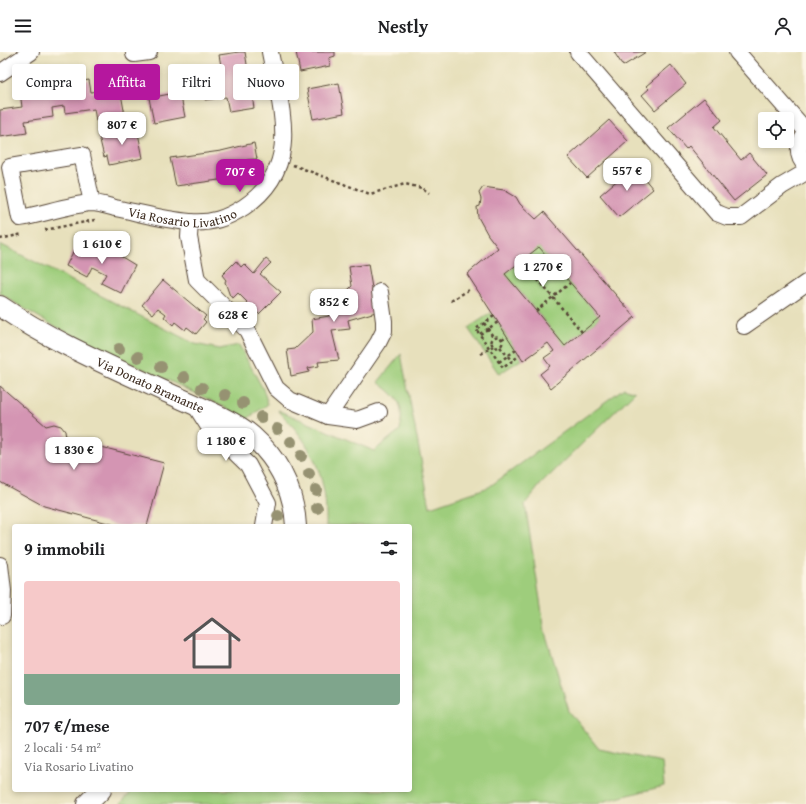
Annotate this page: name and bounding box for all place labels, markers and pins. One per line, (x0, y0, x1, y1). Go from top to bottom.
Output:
pin: 807 € (94, 112, 150, 146)
pin: 557 € (599, 158, 655, 192)
pin: 707 € (212, 159, 268, 193)
pin: 1 610 € (65, 231, 139, 265)
pin: 1 270 € (506, 254, 580, 288)
pin: 852 € (306, 289, 362, 323)
pin: 628 € (205, 302, 261, 336)
pin: 1 180 € (189, 428, 263, 462)
pin: 1 830 € (37, 437, 111, 471)

